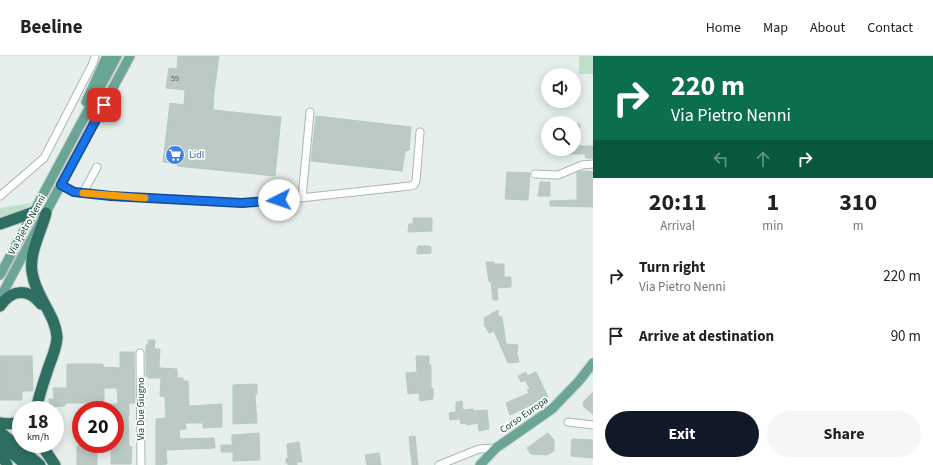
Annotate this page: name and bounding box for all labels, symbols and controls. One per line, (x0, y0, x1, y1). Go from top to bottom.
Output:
text: Beeline (20, 14, 83, 41)
text: Home (706, 18, 741, 38)
text: Map (763, 18, 788, 38)
text: About (810, 18, 845, 38)
text: Contact (867, 18, 913, 38)
text: 220 m (671, 66, 745, 106)
map controls (541, 68, 581, 156)
button: sound (541, 68, 581, 108)
icon: right (605, 72, 657, 124)
house number: 59 (171, 73, 179, 84)
pin (87, 88, 121, 122)
icon: arrive (93, 94, 115, 116)
text: Via Pietro Nenni (671, 103, 791, 128)
button: search (541, 116, 581, 156)
supermarket icon: Lidl (164, 144, 186, 166)
place label: Lidl (189, 148, 205, 162)
icon: left (710, 148, 732, 170)
icon: ahead (752, 148, 774, 170)
icon: right (794, 148, 816, 170)
position arrow (258, 179, 300, 221)
text: 20:11 (649, 185, 707, 220)
text: 1 (767, 185, 779, 220)
text: 310 (839, 185, 877, 220)
street label: Via Pietro Nenni (5, 192, 49, 258)
text: Arrival (660, 217, 695, 235)
text: min (762, 217, 783, 235)
text: m (853, 217, 864, 235)
text: Turn right (639, 257, 705, 278)
icon: right (605, 265, 627, 287)
text: 220 m (883, 266, 921, 287)
text: Via Pietro Nenni (639, 278, 726, 296)
icon: arrive (605, 325, 627, 347)
text: Arrive at destination (639, 326, 774, 347)
text: 90 m (891, 326, 921, 347)
street label: Via Due Giugno (134, 377, 148, 441)
street label: Corso Europa (497, 393, 551, 437)
speed limit sign: 20 (72, 401, 124, 453)
text: 18 (27, 408, 49, 436)
button: Exit (605, 411, 759, 457)
button: Share (767, 411, 921, 457)
text: km/h (27, 430, 49, 444)

